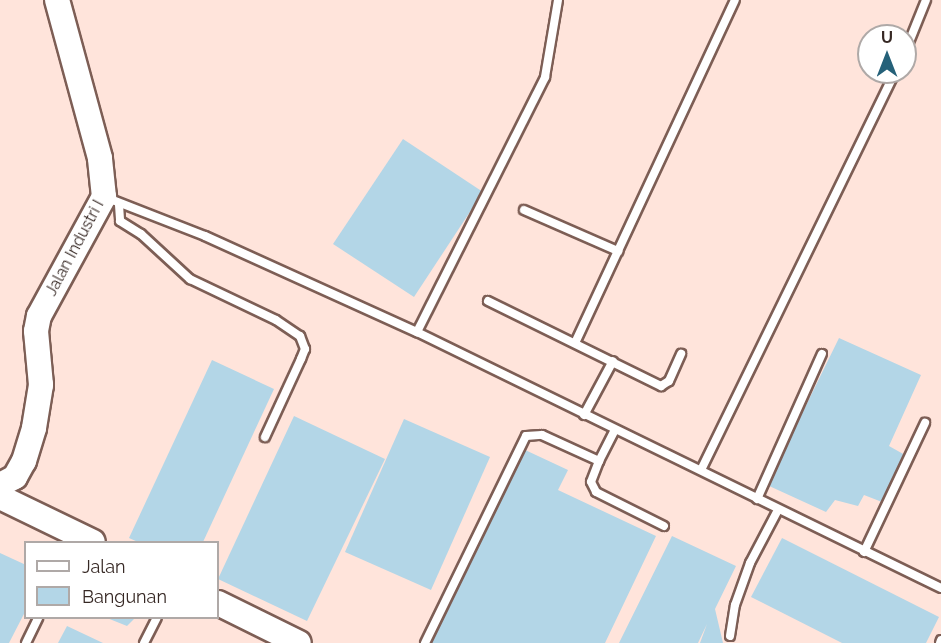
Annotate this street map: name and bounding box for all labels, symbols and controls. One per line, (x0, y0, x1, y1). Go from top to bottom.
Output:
north arrow (857, 24, 917, 84)
text: U (881, 28, 893, 47)
street label: Jalan Industri I (42, 197, 108, 299)
legend (24, 541, 219, 619)
text: Jalan (82, 556, 126, 577)
text: Bangunan (82, 586, 167, 607)

